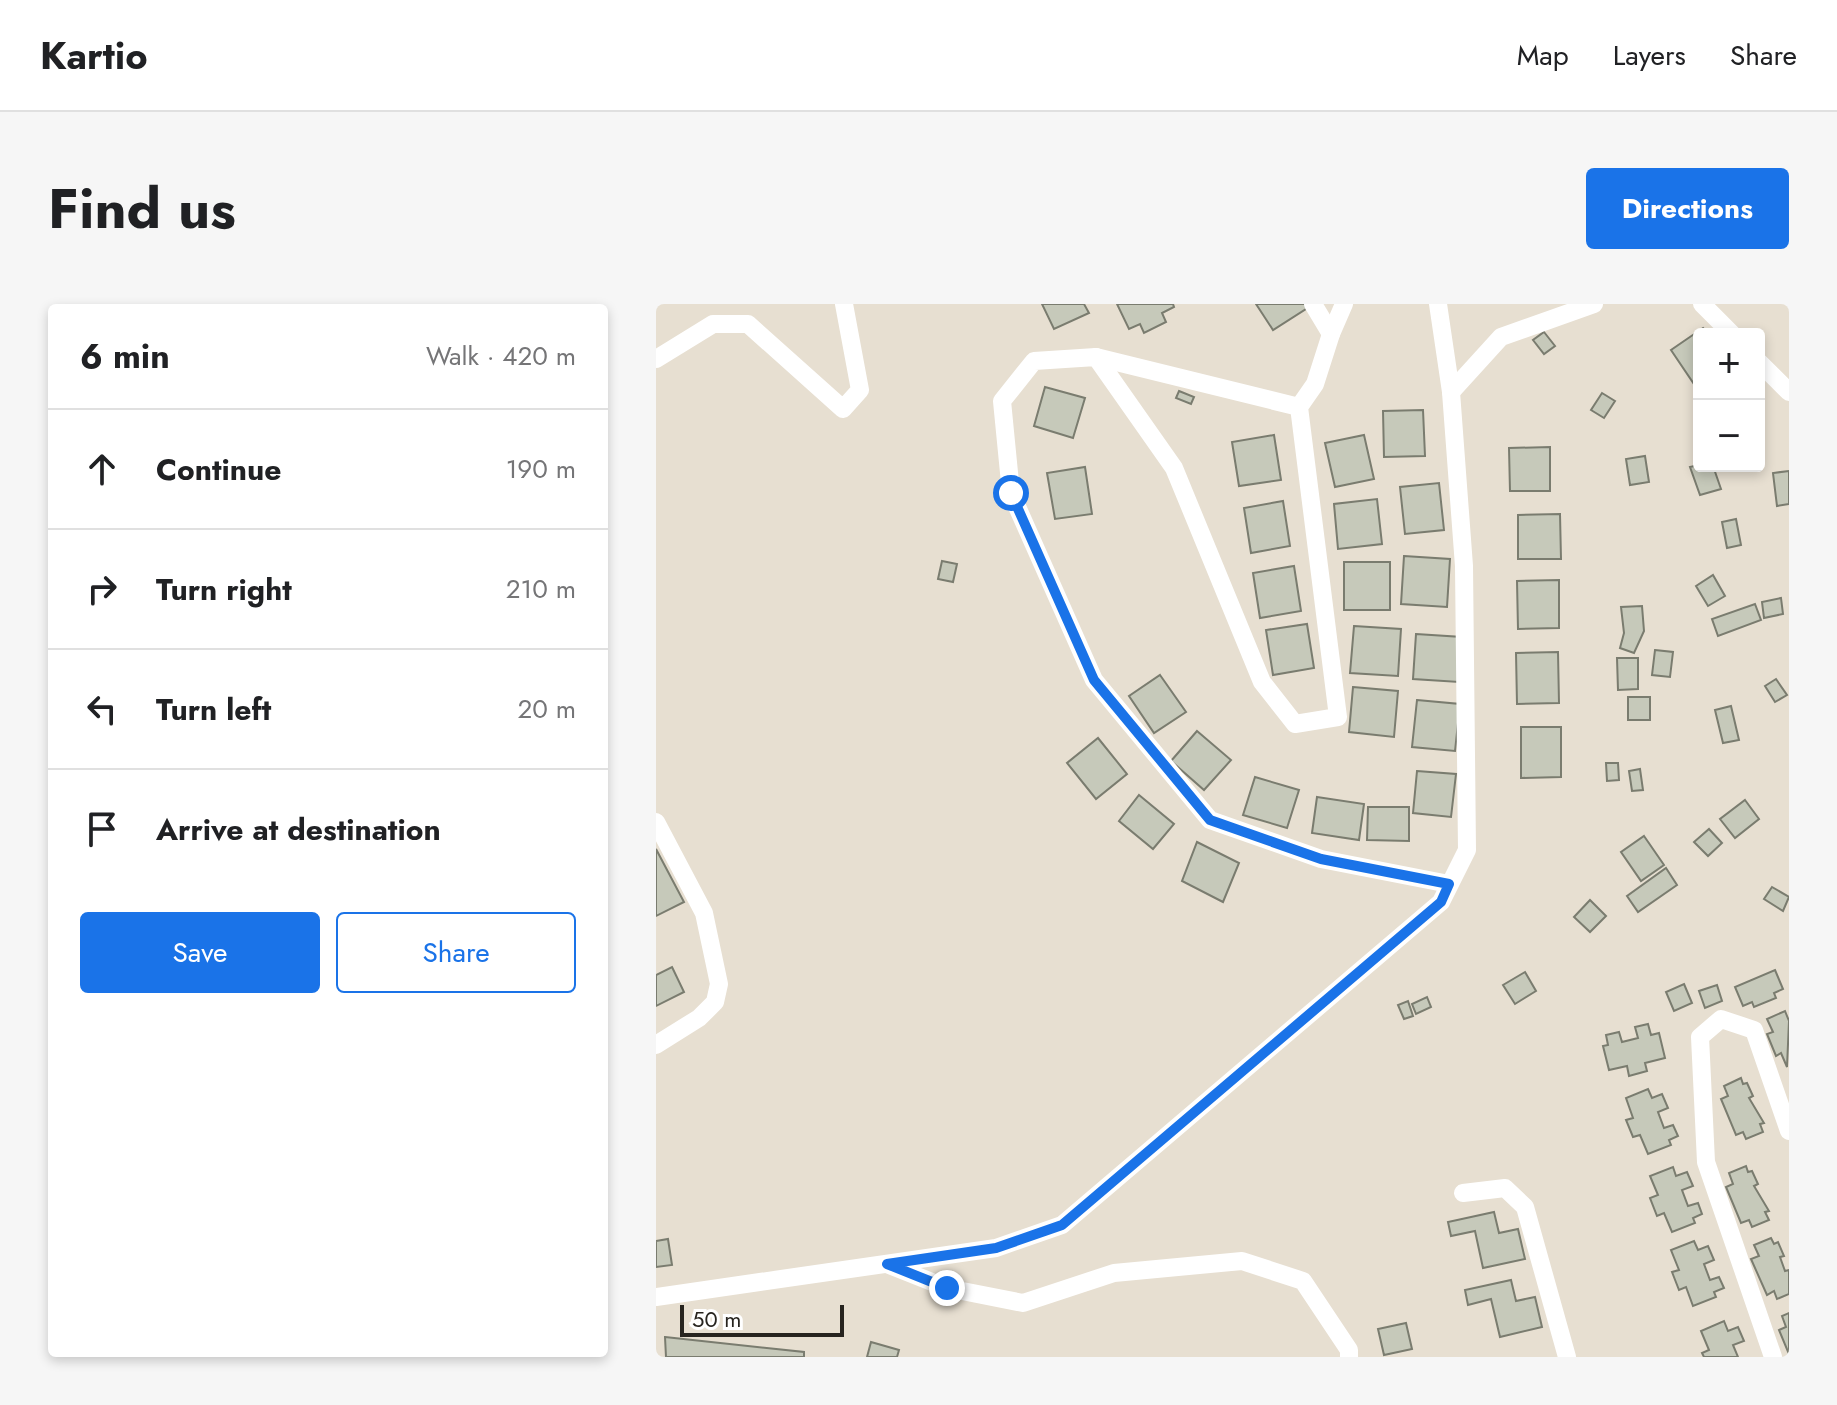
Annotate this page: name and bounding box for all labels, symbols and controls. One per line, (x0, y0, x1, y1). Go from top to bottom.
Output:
text: Kartio (40, 28, 148, 83)
text: Map (1517, 35, 1569, 76)
text: Layers (1613, 35, 1686, 76)
text: Share (1730, 35, 1797, 76)
text: Find us (48, 168, 236, 249)
button: Directions (1586, 168, 1789, 249)
map controls (1693, 328, 1765, 472)
button: + (1693, 328, 1765, 400)
text: 6 min (80, 332, 170, 381)
text: Walk · 420 m (426, 337, 576, 375)
button: − (1693, 400, 1765, 472)
icon: ahead (80, 447, 124, 491)
text: Continue (156, 448, 282, 491)
text: 190 m (506, 450, 576, 488)
route start (993, 475, 1029, 511)
icon: right (80, 567, 124, 611)
text: Turn right (156, 568, 292, 611)
text: 210 m (506, 570, 576, 608)
icon: left (80, 687, 124, 731)
text: Turn left (156, 688, 271, 731)
text: 20 m (518, 690, 576, 728)
icon: arrive (80, 807, 124, 851)
text: Arrive at destination (156, 808, 441, 851)
button: Save (80, 912, 320, 993)
button: Share (336, 912, 576, 993)
route end (929, 1270, 965, 1306)
scale bar (680, 1301, 844, 1337)
text: 50 m (692, 1303, 741, 1335)

